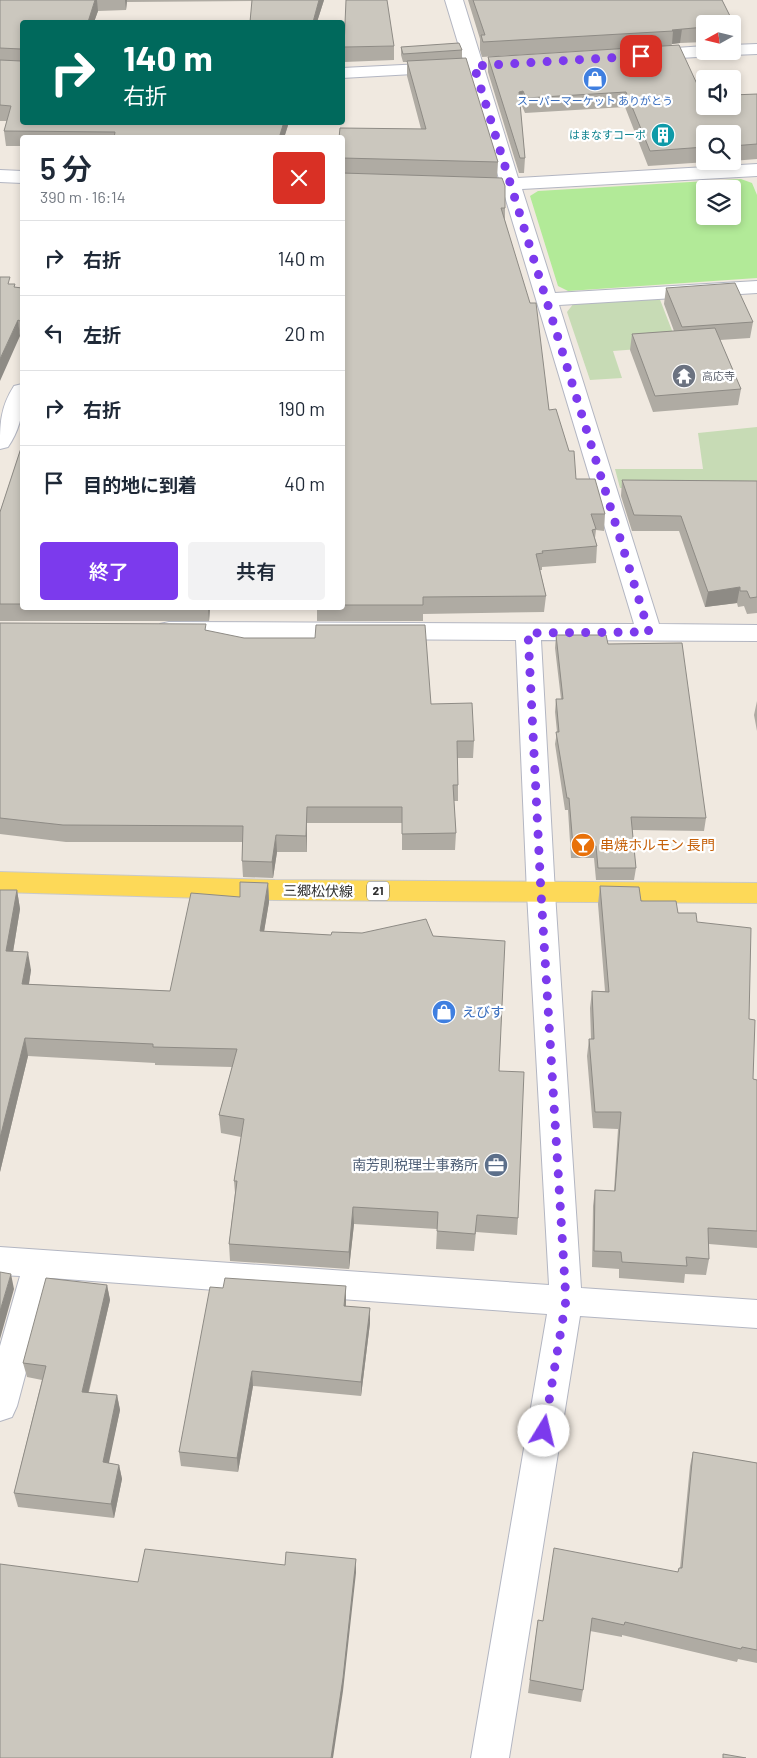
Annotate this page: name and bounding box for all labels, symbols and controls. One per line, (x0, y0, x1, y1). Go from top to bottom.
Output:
north arrow (696, 15, 741, 60)
map controls (696, 15, 741, 225)
pin (620, 35, 662, 77)
text: 140 m (123, 36, 213, 78)
icon: right (40, 40, 105, 105)
icon: arrive (627, 42, 655, 70)
shop icon: スーパーマーケット ありがとう (582, 66, 608, 92)
button: sound (696, 70, 741, 115)
text: 右折 (123, 82, 167, 108)
place label: スーパーマーケット ありがとう (517, 94, 673, 107)
building icon: はまなすコーポ (650, 122, 676, 148)
button: search (696, 125, 741, 170)
place label: はまなすコーポ (569, 128, 646, 141)
text: 5 分 (40, 150, 92, 186)
button: close (273, 152, 325, 204)
button: layers (696, 180, 741, 225)
text: 390 m · 16:14 (40, 187, 126, 206)
icon: right (40, 244, 68, 272)
text: 140 m (278, 247, 325, 270)
text: 右折 (83, 248, 121, 271)
icon: left (40, 319, 68, 347)
text: 20 m (285, 322, 325, 345)
text: 左折 (83, 323, 121, 346)
temple icon: 高応寺 (671, 363, 697, 389)
place label: 高応寺 (702, 369, 735, 382)
icon: right (40, 394, 68, 422)
text: 190 m (278, 397, 325, 420)
text: 右折 (83, 398, 121, 421)
icon: arrive (40, 469, 68, 497)
text: 40 m (284, 472, 325, 495)
text: 目的地に到着 (83, 473, 197, 496)
button: 終了 (40, 542, 178, 600)
button: 共有 (188, 542, 325, 600)
bar icon: 串焼ホルモン 長門 (570, 832, 596, 858)
place label: 串焼ホルモン 長門 (600, 836, 715, 853)
street label: 三郷松伏線 (283, 881, 353, 900)
road number: 21 (367, 881, 389, 900)
shop icon: えびす (431, 999, 457, 1025)
place label: えびす (462, 1003, 504, 1020)
office icon: 南芳則税理士事務所 (483, 1152, 509, 1178)
place label: 南芳則税理士事務所 (352, 1156, 478, 1173)
position arrow (517, 1404, 569, 1456)

